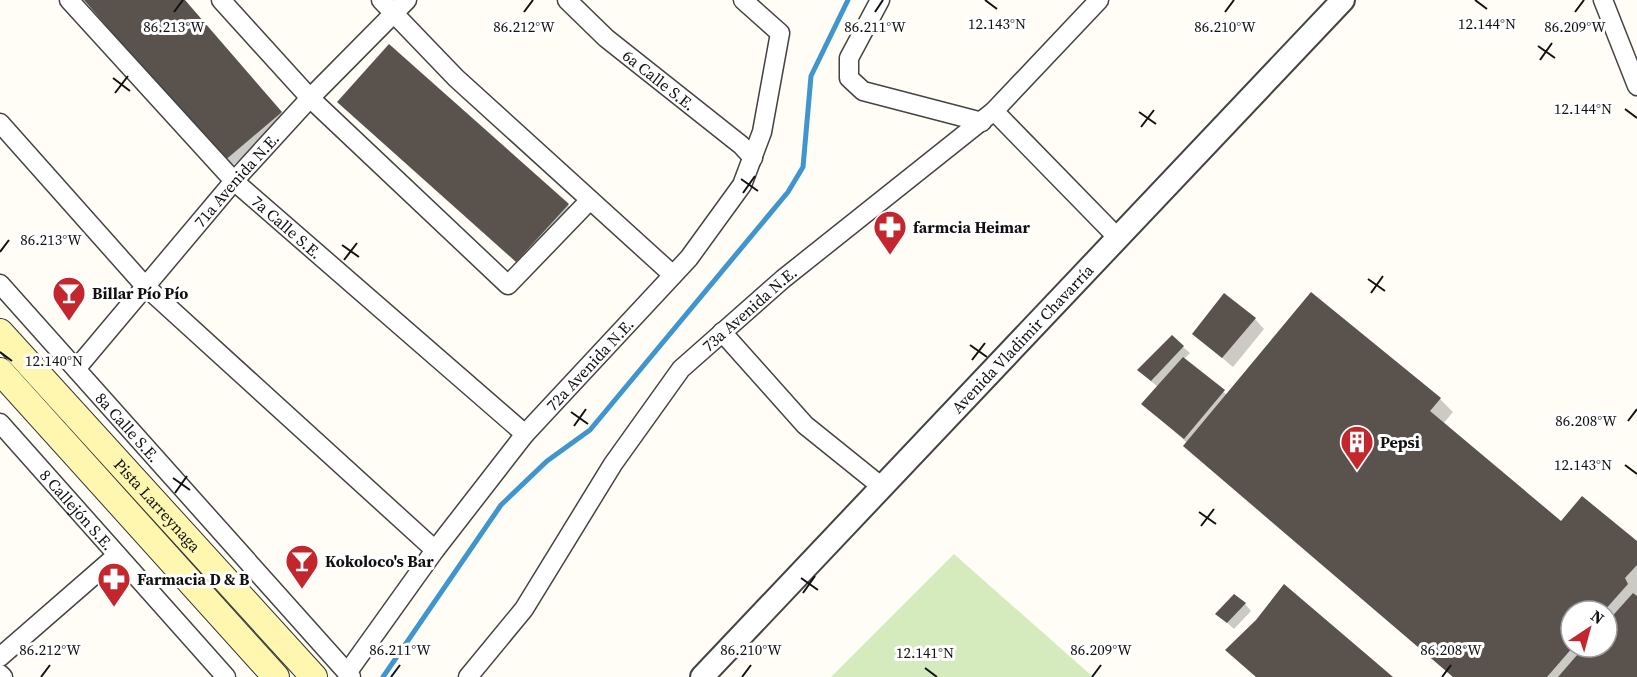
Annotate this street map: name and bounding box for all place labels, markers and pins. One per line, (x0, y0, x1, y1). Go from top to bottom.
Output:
pharmacy icon: farmcia Heimar (872, 209, 908, 256)
place label: farmcia Heimar (913, 216, 1030, 238)
bar icon: Billar Pío Pío (51, 275, 87, 322)
place label: Billar Pío Pío (92, 282, 188, 304)
building icon: Pepsi (1339, 424, 1375, 471)
place label: Pepsi (1380, 431, 1420, 453)
bar icon: Kokoloco's Bar (284, 543, 320, 590)
place label: Kokoloco's Bar (325, 550, 434, 572)
pharmacy icon: Farmacia D & B (96, 561, 132, 608)
place label: Farmacia D & B (137, 568, 250, 590)

